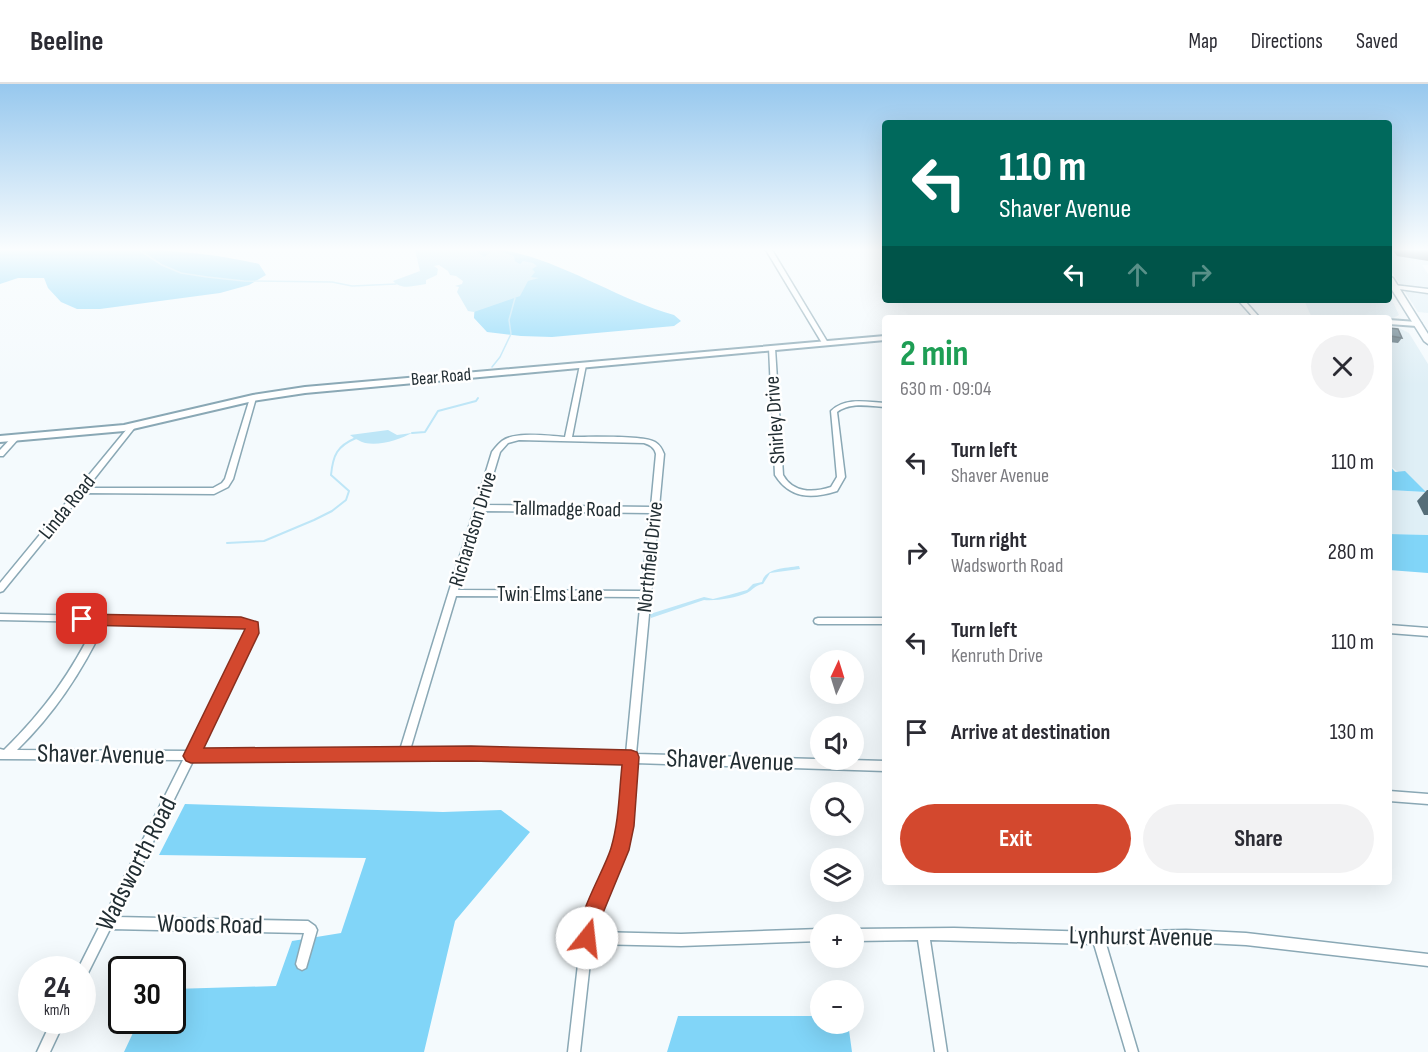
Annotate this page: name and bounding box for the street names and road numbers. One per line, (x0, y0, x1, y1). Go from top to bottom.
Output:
street label: Bear Road (410, 364, 472, 390)
street label: Shirley Drive (759, 375, 791, 465)
street label: Richardson Drive (444, 469, 502, 589)
street label: Linda Road (33, 470, 101, 544)
street label: Tallmadge Road (513, 496, 621, 522)
street label: Northfield Drive (632, 500, 668, 614)
street label: Twin Elms Lane (497, 582, 603, 607)
street label: Shaver Avenue (37, 738, 165, 772)
street label: Shaver Avenue (666, 743, 794, 779)
street label: Wadsworth Road (90, 792, 184, 936)
street label: Woods Road (157, 909, 263, 941)
street label: Lynhurst Avenue (1069, 920, 1213, 954)

